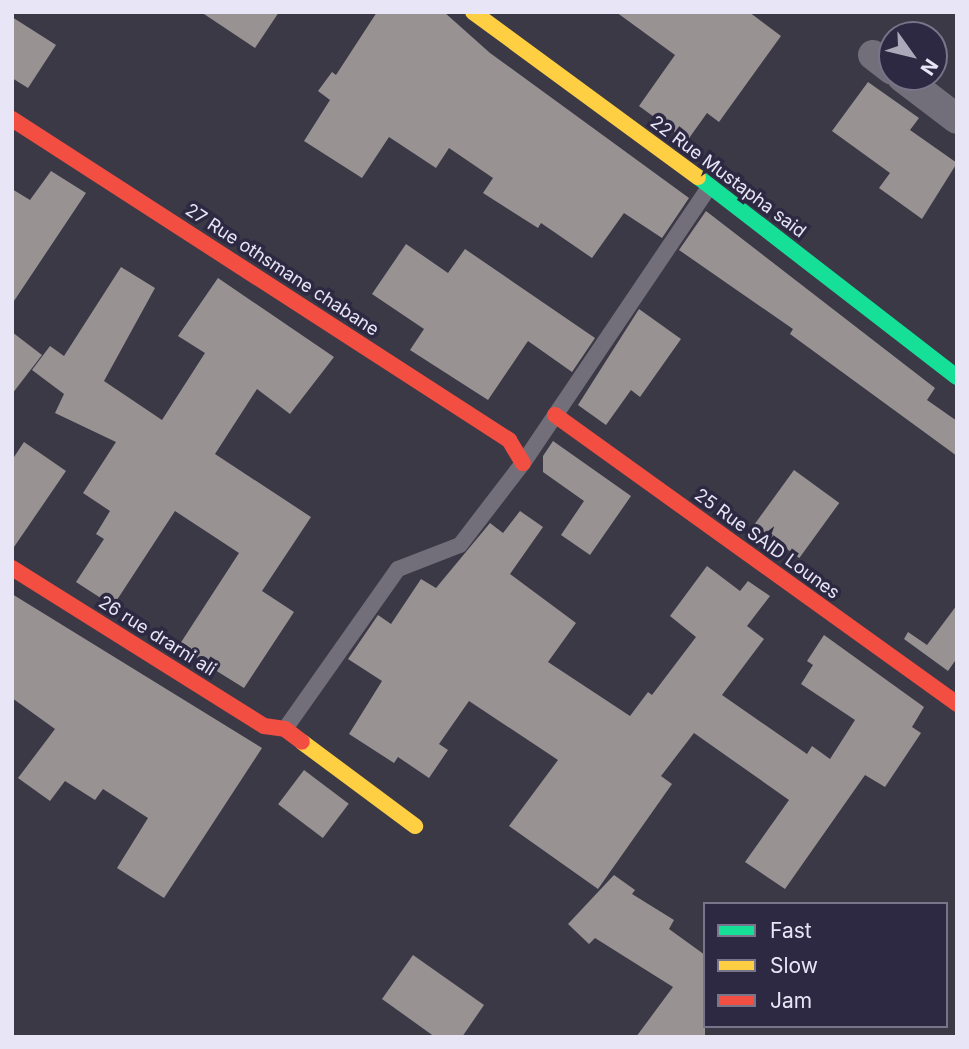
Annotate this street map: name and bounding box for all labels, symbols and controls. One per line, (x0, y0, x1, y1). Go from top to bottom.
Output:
north arrow (878, 21, 948, 91)
text: N (916, 54, 943, 79)
street label: 22 Rue Mustapha said (646, 111, 810, 243)
street label: 27 Rue othsmane chabane (181, 199, 383, 341)
street label: 25 Rue SAID Lounes (690, 484, 844, 604)
street label: 26 rue drarni ali (94, 591, 220, 681)
legend (703, 902, 948, 1028)
text: Fast (770, 918, 812, 943)
text: Slow (770, 953, 818, 978)
text: Jam (770, 988, 812, 1013)

